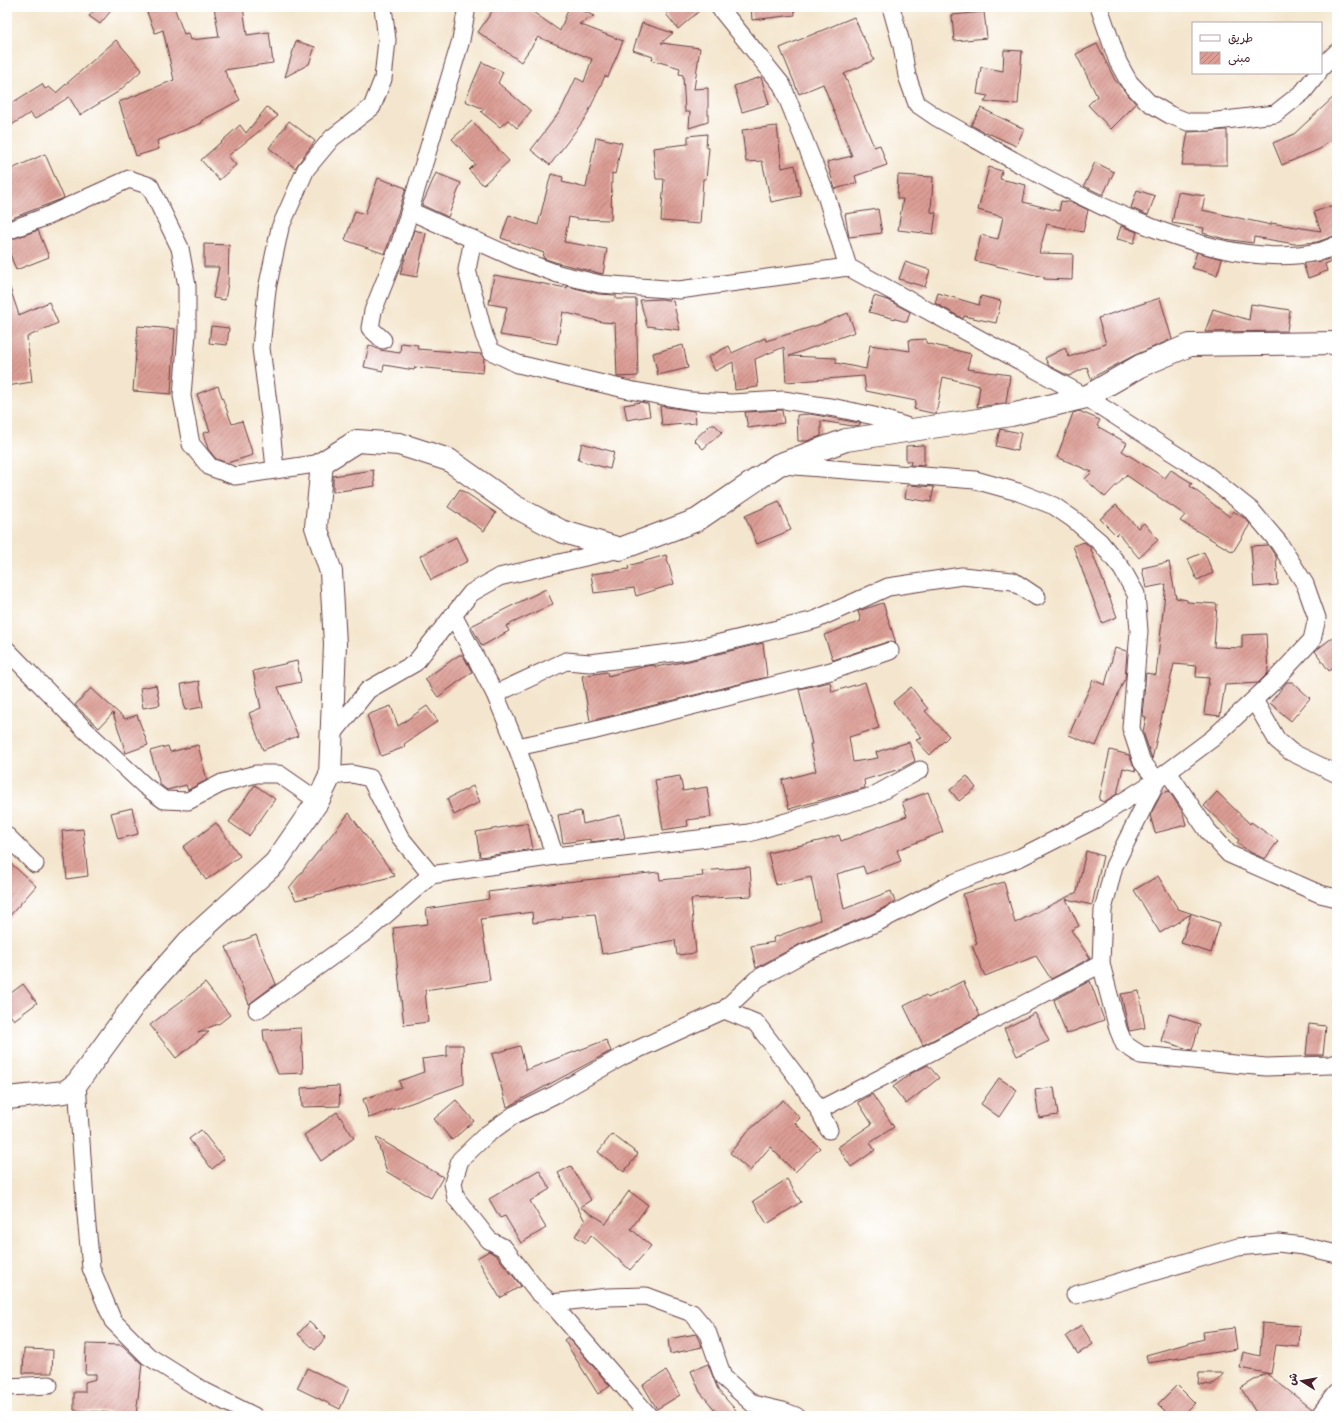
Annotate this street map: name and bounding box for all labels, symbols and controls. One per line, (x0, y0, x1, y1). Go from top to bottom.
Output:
legend (1192, 22, 1322, 74)
text: طريق (1228, 31, 1253, 45)
text: مبنى (1228, 51, 1251, 66)
north arrow (1282, 1361, 1322, 1401)
text: ش (1285, 1372, 1300, 1386)

